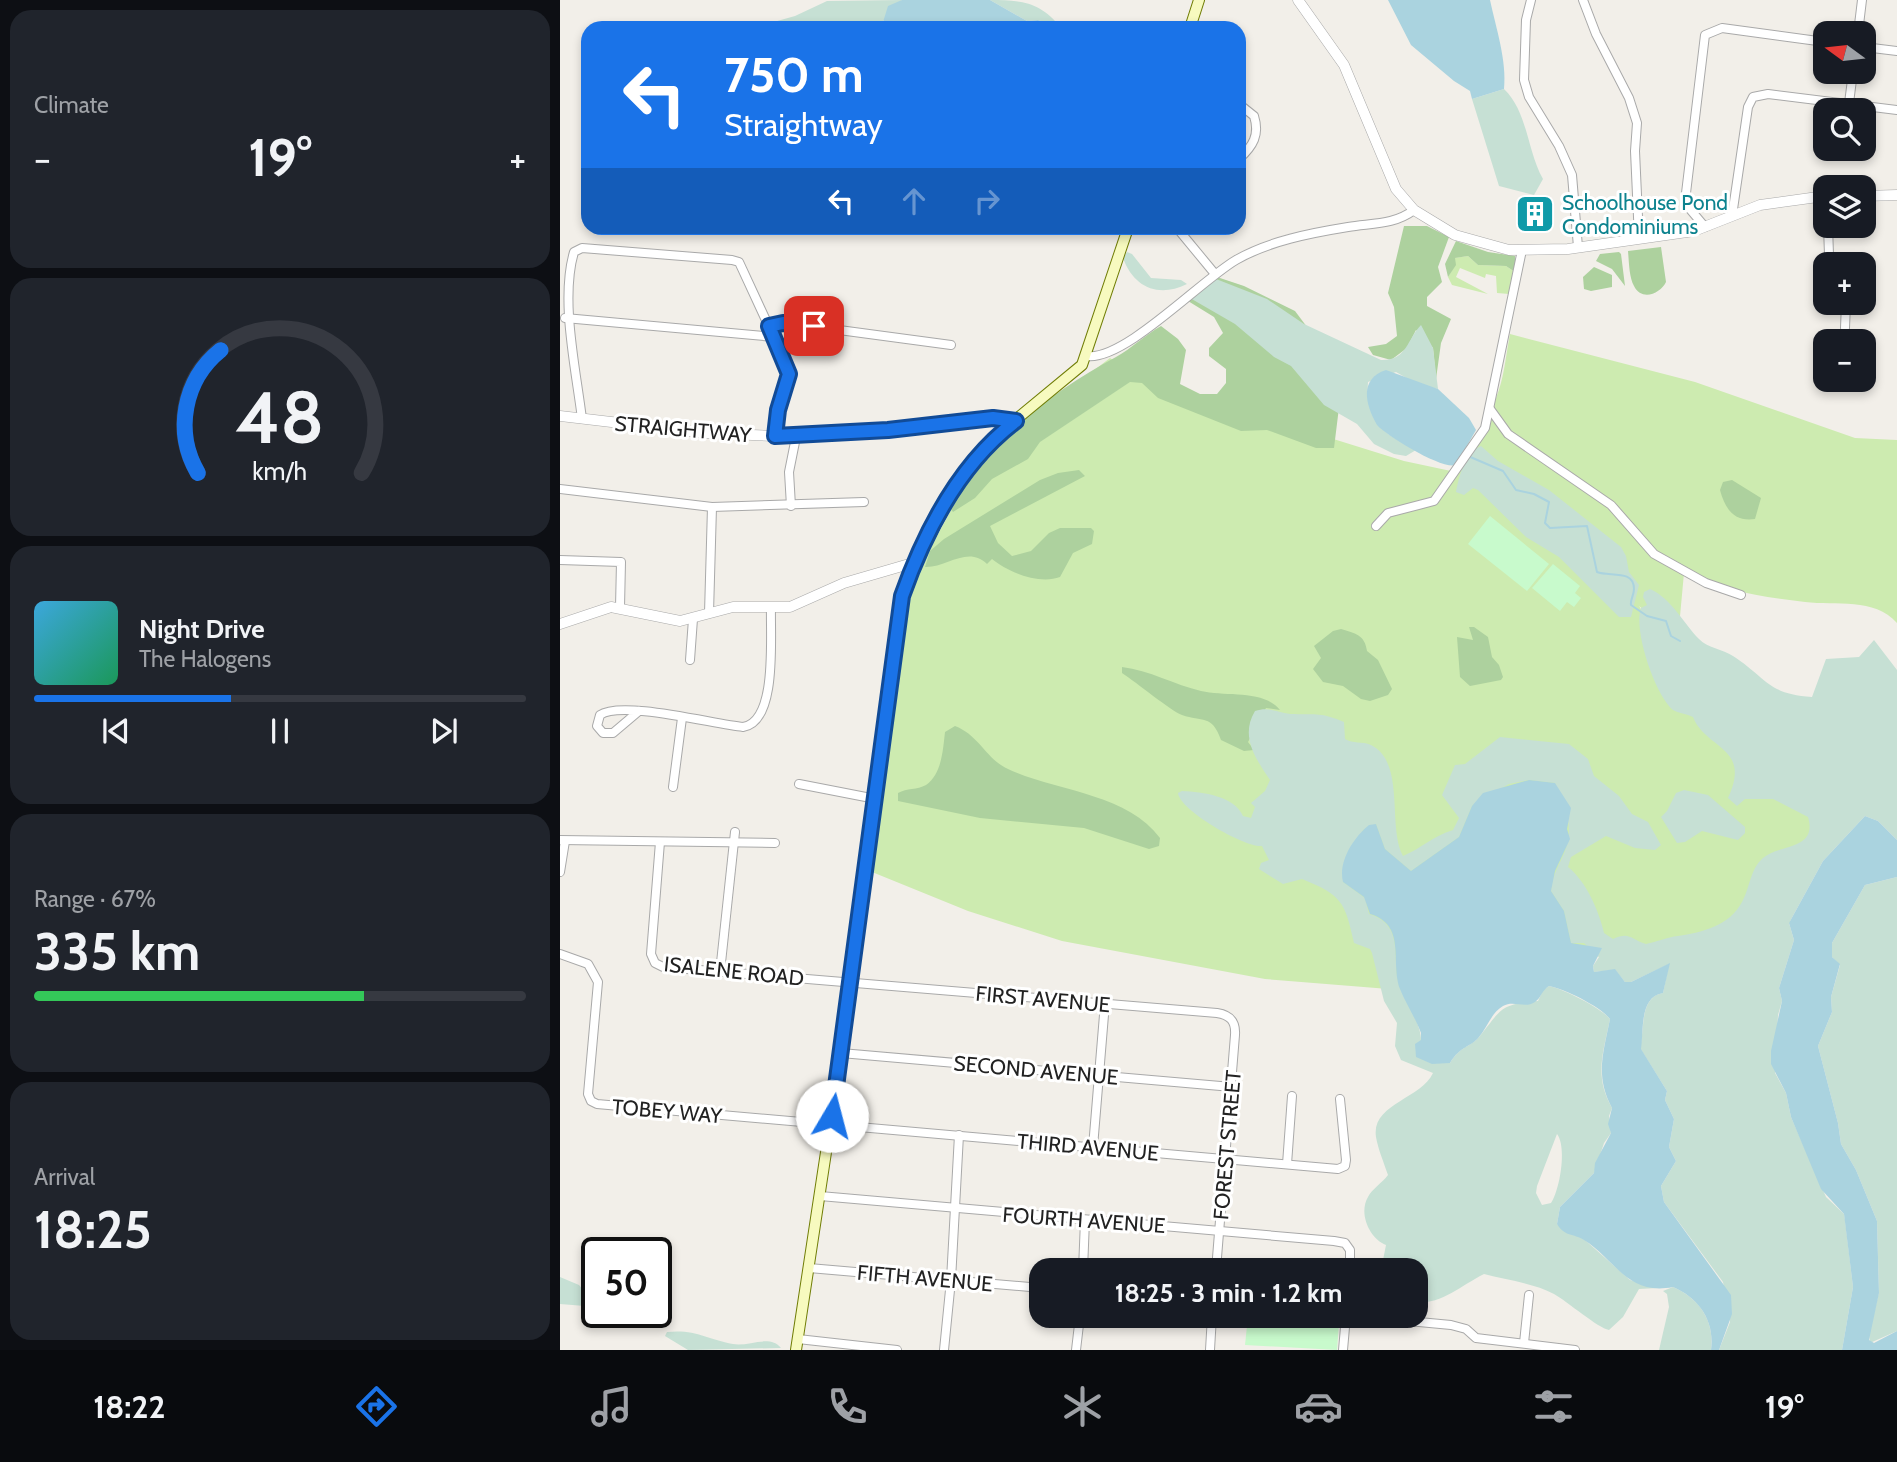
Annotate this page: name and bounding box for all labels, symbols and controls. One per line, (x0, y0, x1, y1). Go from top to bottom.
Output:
north arrow (1813, 21, 1876, 84)
map controls (1813, 21, 1876, 392)
text: 750 m (724, 45, 864, 104)
icon: left (609, 49, 700, 140)
text: Climate (34, 91, 109, 119)
button: search (1813, 98, 1876, 161)
text: Straightway (724, 105, 883, 144)
text: 19° (248, 126, 312, 189)
text: − (34, 135, 51, 182)
text: + (509, 135, 526, 182)
button: layers (1813, 175, 1876, 238)
icon: left (822, 182, 860, 220)
icon: ahead (895, 182, 933, 220)
icon: right (968, 182, 1006, 220)
place label: Schoolhouse Pond Condominiums (1562, 190, 1728, 239)
building icon: Schoolhouse Pond Condominiums (1514, 193, 1556, 235)
button: + (1813, 252, 1876, 315)
pin (784, 296, 844, 356)
icon: arrive (795, 307, 833, 345)
button: − (1813, 329, 1876, 392)
text: 48 (235, 373, 325, 461)
street label: STRAIGHTWAY (614, 411, 753, 448)
text: km/h (253, 456, 307, 486)
text: Night Drive (139, 613, 265, 645)
text: The Halogens (139, 645, 271, 673)
icon: previous (97, 712, 135, 750)
icon: pause (261, 712, 299, 750)
icon: next (425, 712, 463, 750)
text: Range · 67% (34, 885, 156, 913)
text: 335 km (34, 920, 200, 983)
street label: ISALENE ROAD (663, 951, 805, 991)
street label: FIRST AVENUE (975, 981, 1111, 1017)
street label: SECOND AVENUE (953, 1050, 1119, 1090)
street label: FOREST STREET (1208, 1069, 1246, 1221)
position arrow (795, 1079, 869, 1153)
street label: TOBEY WAY (611, 1094, 724, 1128)
street label: THIRD AVENUE (1016, 1128, 1160, 1166)
text: Arrival (34, 1163, 95, 1191)
text: 18:25 (34, 1198, 152, 1261)
street label: FOURTH AVENUE (1002, 1202, 1166, 1238)
speed limit sign: 50 (581, 1237, 672, 1328)
street label: FIFTH AVENUE (856, 1260, 994, 1296)
text: 18:25 · 3 min · 1.2 km (1115, 1277, 1342, 1309)
icon: directions (352, 1382, 401, 1431)
icon: music (587, 1382, 636, 1431)
icon: phone (823, 1382, 872, 1431)
icon: climate (1058, 1382, 1107, 1431)
icon: car (1294, 1382, 1343, 1431)
icon: filters (1529, 1382, 1578, 1431)
text: 18:22 (93, 1387, 165, 1426)
text: 19° (1765, 1387, 1804, 1426)

